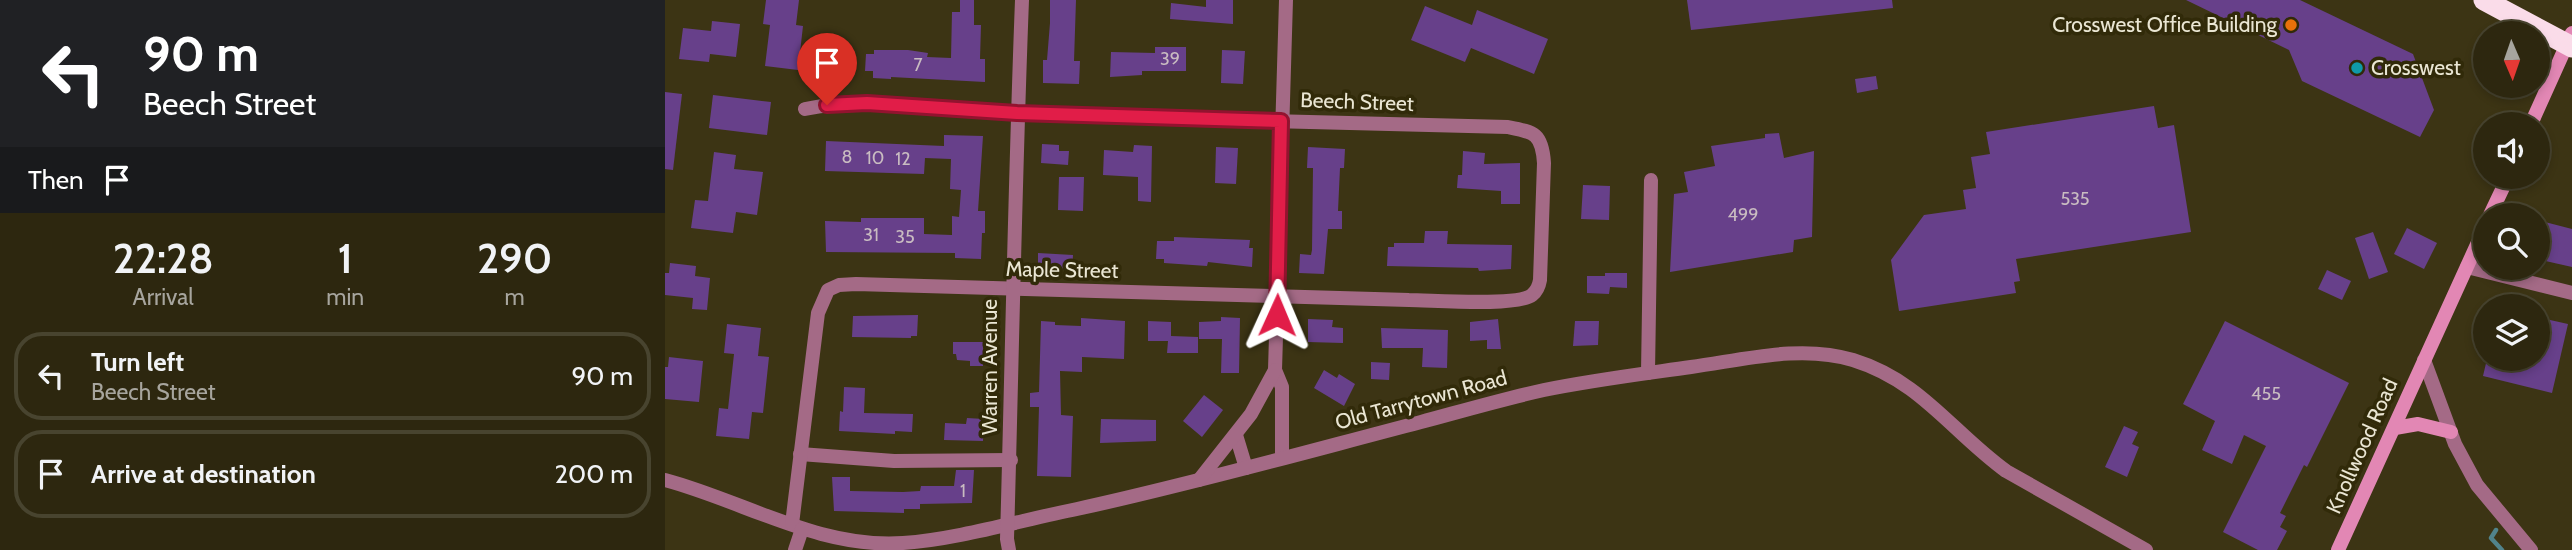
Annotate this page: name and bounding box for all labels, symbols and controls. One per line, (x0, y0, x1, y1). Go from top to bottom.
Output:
place label: Crosswest Office Building (2052, 12, 2278, 37)
marker: Crosswest Office Building (2283, 17, 2299, 33)
north arrow (2473, 21, 2550, 98)
map controls (2473, 21, 2550, 371)
text: 90 m (143, 24, 259, 83)
icon: left (28, 28, 119, 119)
pin (797, 33, 857, 105)
icon: arrive (808, 44, 846, 82)
house number: 39 (1160, 48, 1180, 70)
house number: 7 (913, 54, 923, 76)
place label: Crosswest (2371, 55, 2461, 80)
marker: Crosswest (2349, 60, 2365, 76)
text: Beech Street (143, 84, 316, 123)
street label: Beech Street (1300, 87, 1414, 116)
button: sound (2473, 112, 2550, 189)
house number: 8 (842, 146, 852, 168)
house number: 10 (866, 147, 884, 169)
house number: 12 (895, 148, 911, 170)
icon: arrive (98, 161, 136, 199)
text: Then (28, 164, 84, 196)
house number: 535 (2060, 188, 2090, 210)
button: search (2473, 203, 2550, 280)
house number: 499 (1728, 204, 1758, 226)
house number: 31 (863, 224, 879, 246)
house number: 35 (895, 226, 915, 248)
text: 22:28 (113, 232, 214, 284)
text: 1 (338, 232, 353, 284)
text: 290 (477, 232, 552, 284)
street label: Maple Street (1005, 256, 1119, 283)
position arrow (1240, 278, 1314, 352)
text: Arrival (133, 283, 194, 311)
text: min (326, 283, 364, 311)
text: m (505, 283, 525, 311)
button: layers (2473, 294, 2550, 371)
street label: Warren Avenue (977, 299, 1002, 435)
text: Turn left (91, 346, 184, 378)
icon: left (32, 357, 70, 395)
text: 90 m (571, 360, 633, 392)
street label: Old Tarrytown Road (1332, 365, 1510, 434)
street label: Knollwood Road (2321, 374, 2402, 517)
text: Beech Street (91, 378, 215, 406)
house number: 455 (2251, 383, 2281, 405)
icon: arrive (32, 455, 70, 493)
text: Arrive at destination (91, 458, 316, 490)
text: 200 m (554, 458, 633, 490)
house number: 1 (960, 480, 966, 502)

